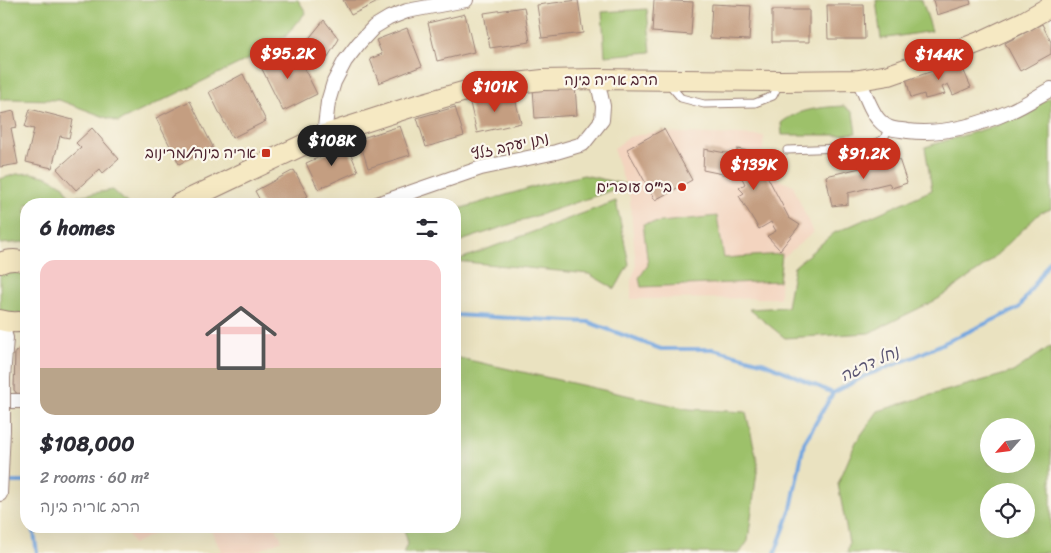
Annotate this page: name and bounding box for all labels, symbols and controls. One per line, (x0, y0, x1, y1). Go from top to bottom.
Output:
pin: $95.2K (247, 38, 329, 80)
pin: $144K (904, 38, 974, 81)
text: $95.2K (261, 39, 315, 68)
text: $144K (915, 40, 963, 69)
street label: הרב אריה בינה (564, 67, 658, 93)
pin: $101K (460, 70, 530, 113)
text: $101K (473, 72, 517, 101)
pin: $108K (297, 124, 367, 167)
street label: נתן יעקב זלץ (469, 124, 551, 168)
text: $108K (308, 126, 356, 155)
pin: $91.2K (823, 138, 905, 180)
text: $91.2K (838, 139, 890, 168)
place label: אריה בינה/מרינוב (145, 140, 256, 166)
marker: אריה בינה/מרינוב (260, 147, 272, 159)
pin: $139K (719, 148, 789, 191)
text: $139K (731, 150, 777, 179)
place label: בי"ס עופרים (596, 174, 672, 200)
marker: בי"ס עופרים (676, 181, 688, 193)
text: 6 homes (40, 209, 115, 247)
icon: filters (413, 214, 441, 242)
icon: home (196, 293, 286, 383)
water label: נחל דרגה (835, 337, 905, 390)
north arrow (980, 418, 1035, 472)
map controls (980, 418, 1035, 538)
text: $108,000 (40, 425, 135, 463)
text: 2 rooms · 60 m² (40, 463, 150, 492)
button: locate (980, 483, 1035, 538)
text: הרב אריה בינה (40, 492, 140, 521)

